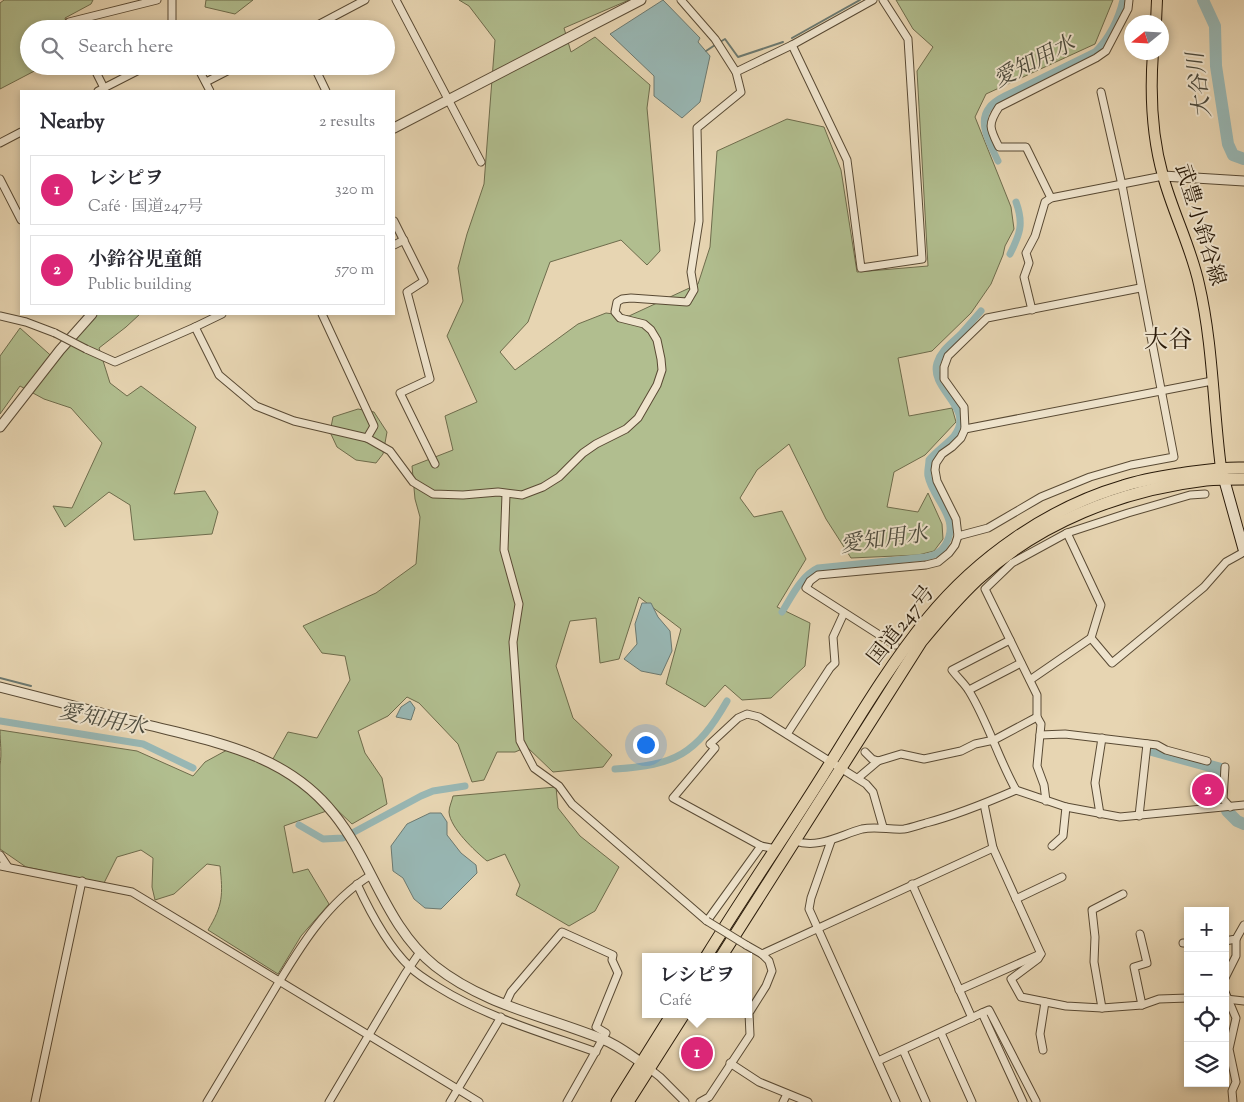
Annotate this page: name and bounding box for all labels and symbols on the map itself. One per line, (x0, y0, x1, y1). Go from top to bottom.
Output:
north arrow (1124, 15, 1169, 60)
water label: 愛知用水 (989, 28, 1083, 97)
water label: 大谷川 (1181, 48, 1221, 120)
street label: 武豊小鈴谷線 (1166, 160, 1232, 290)
district label: 大谷 (1144, 324, 1192, 358)
water label: 愛知用水 (838, 519, 932, 563)
street label: 国道247号 (861, 580, 943, 672)
water label: 愛知用水 (56, 697, 150, 745)
your location (633, 732, 659, 758)
pin: 2 (1192, 771, 1224, 809)
pin: 1 (681, 1034, 713, 1072)

